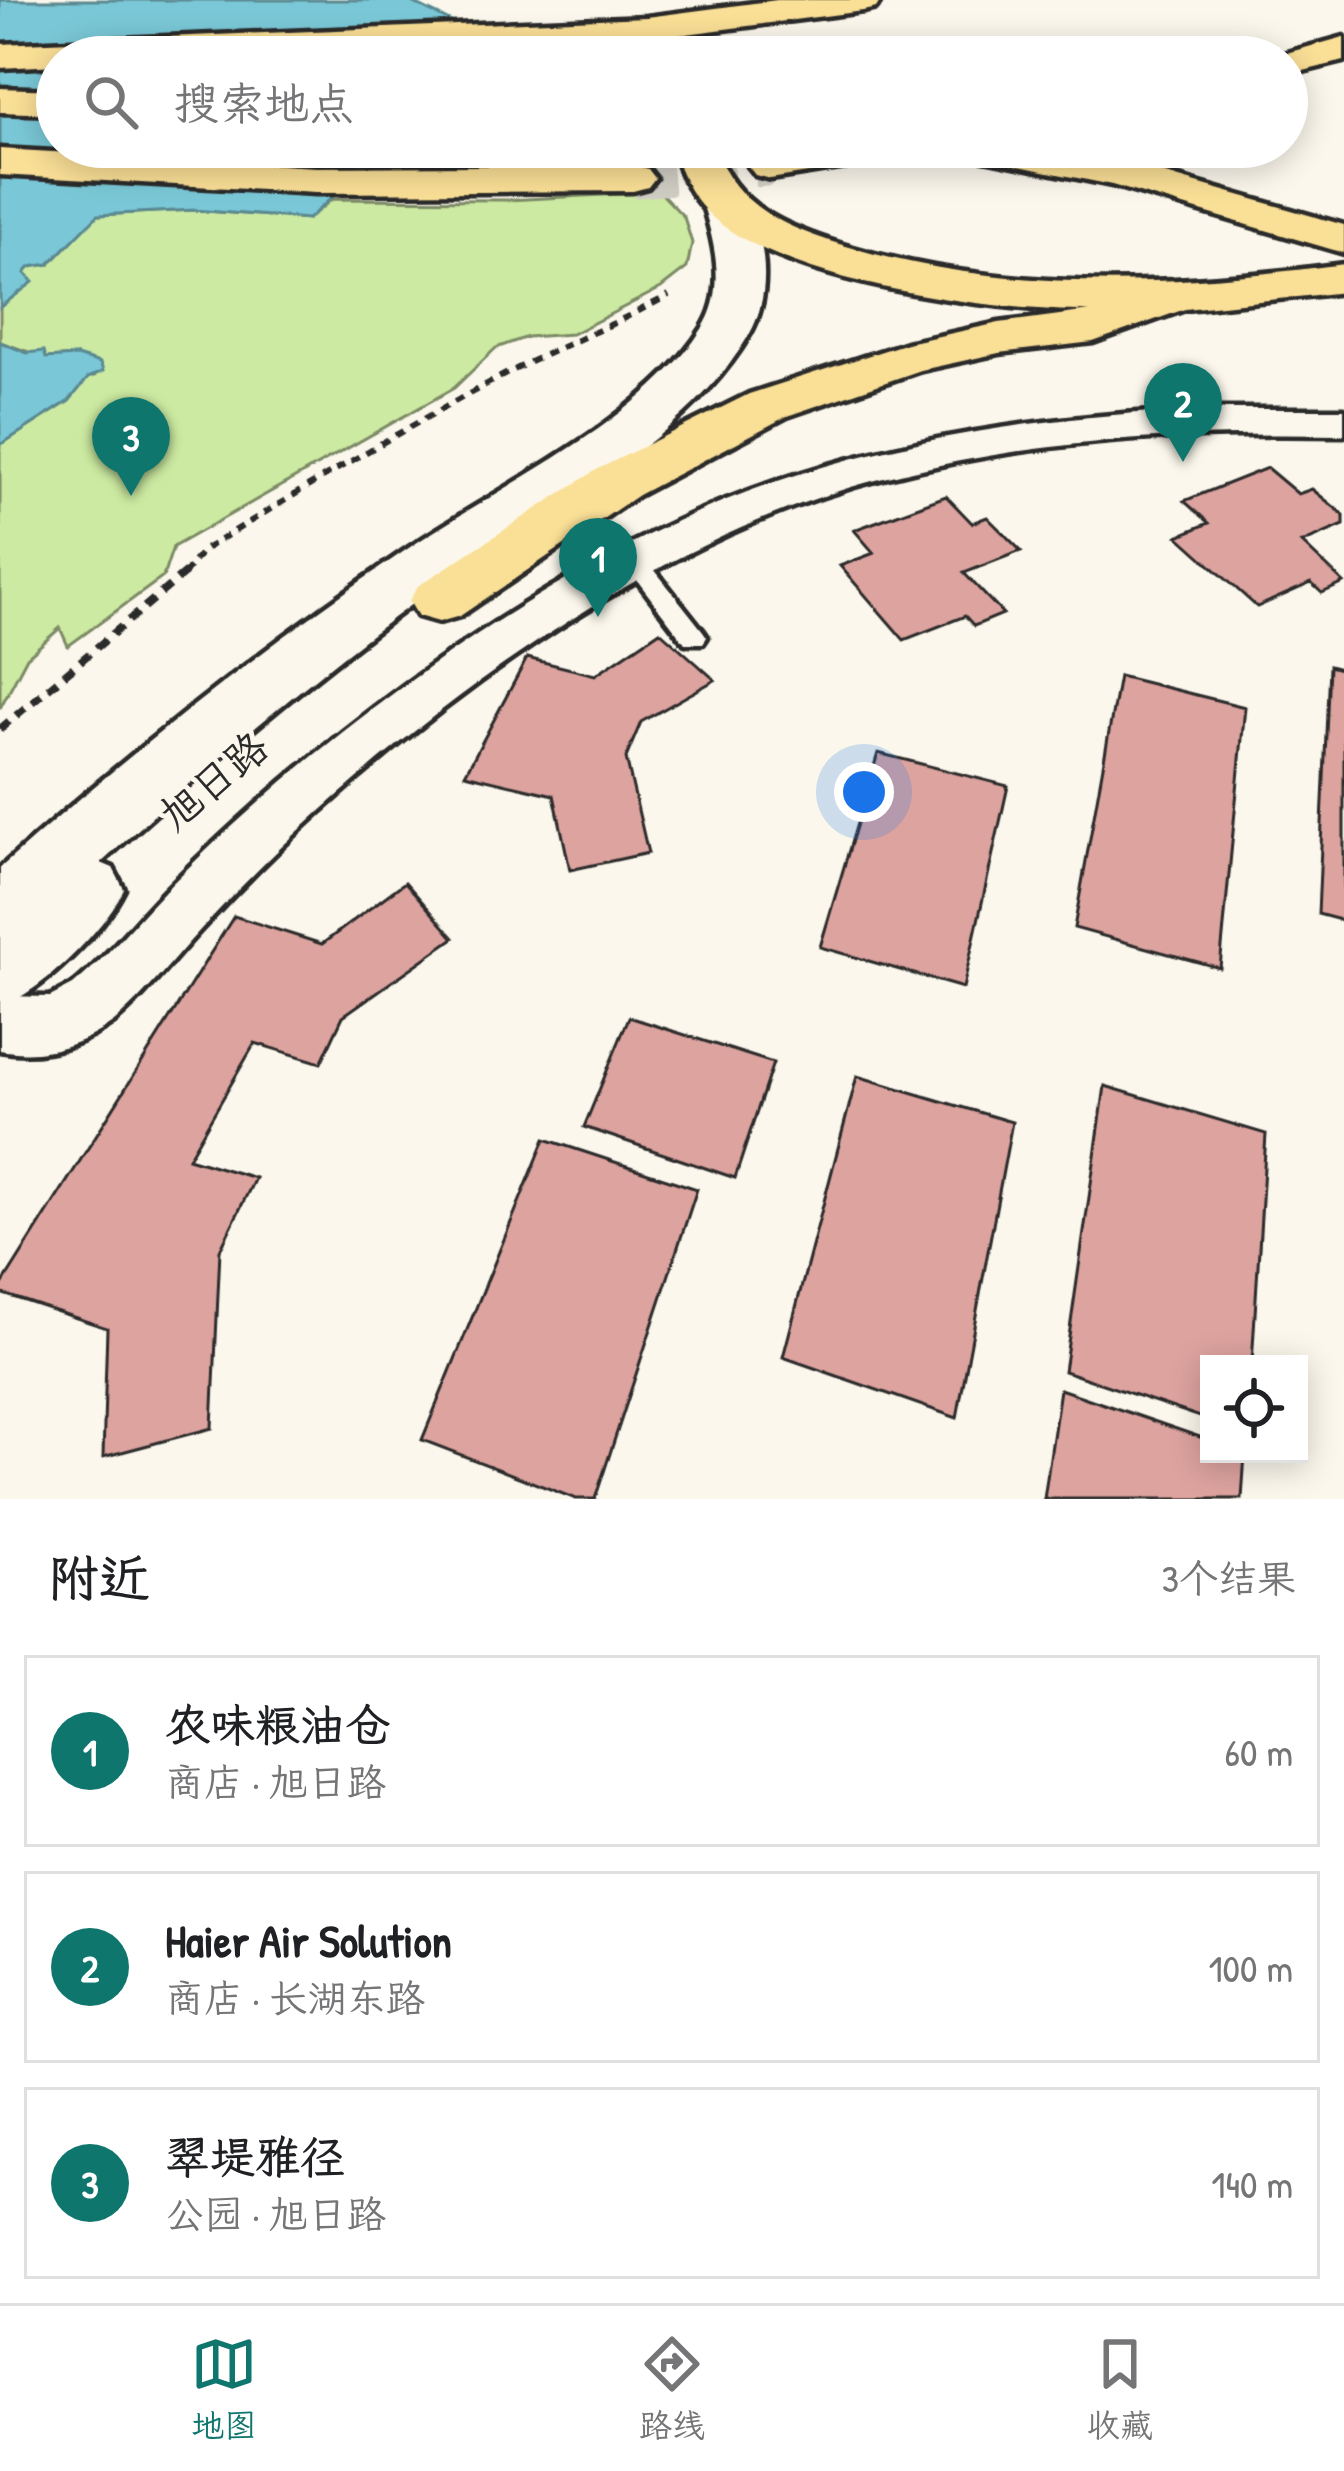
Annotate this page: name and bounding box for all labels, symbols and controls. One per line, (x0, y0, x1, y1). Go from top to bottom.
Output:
search box (36, 36, 1308, 168)
icon: search (78, 69, 144, 135)
text: 搜索地点 (174, 72, 354, 133)
pin: 2 (1144, 363, 1222, 462)
pin: 3 (92, 397, 170, 496)
pin: 1 (559, 518, 637, 617)
street label: 旭日路 (146, 718, 280, 842)
your location (834, 762, 894, 822)
map controls (1200, 1355, 1308, 1463)
button: locate (1200, 1355, 1308, 1463)
text: 附近 (48, 1543, 150, 1612)
text: 3个结果 (1162, 1551, 1296, 1604)
text: 农味粮油仓 (165, 1694, 390, 1755)
text: 1 (83, 1725, 97, 1778)
text: 60 m (1224, 1725, 1293, 1778)
text: 商店 · 旭日路 (165, 1755, 386, 1808)
text: Haier Air Solution (165, 1910, 452, 1971)
text: 2 (81, 1941, 99, 1994)
text: 100 m (1208, 1941, 1293, 1994)
text: 商店 · 长湖东路 (165, 1971, 425, 2024)
text: 翠堤雅径 (165, 2126, 345, 2187)
text: 3 (81, 2157, 99, 2210)
text: 140 m (1211, 2157, 1293, 2210)
text: 公园 · 旭日路 (165, 2187, 386, 2240)
tab: 地图 (191, 2331, 257, 2447)
tab: 路线 (639, 2331, 705, 2447)
tab: 收藏 (1087, 2331, 1153, 2447)

